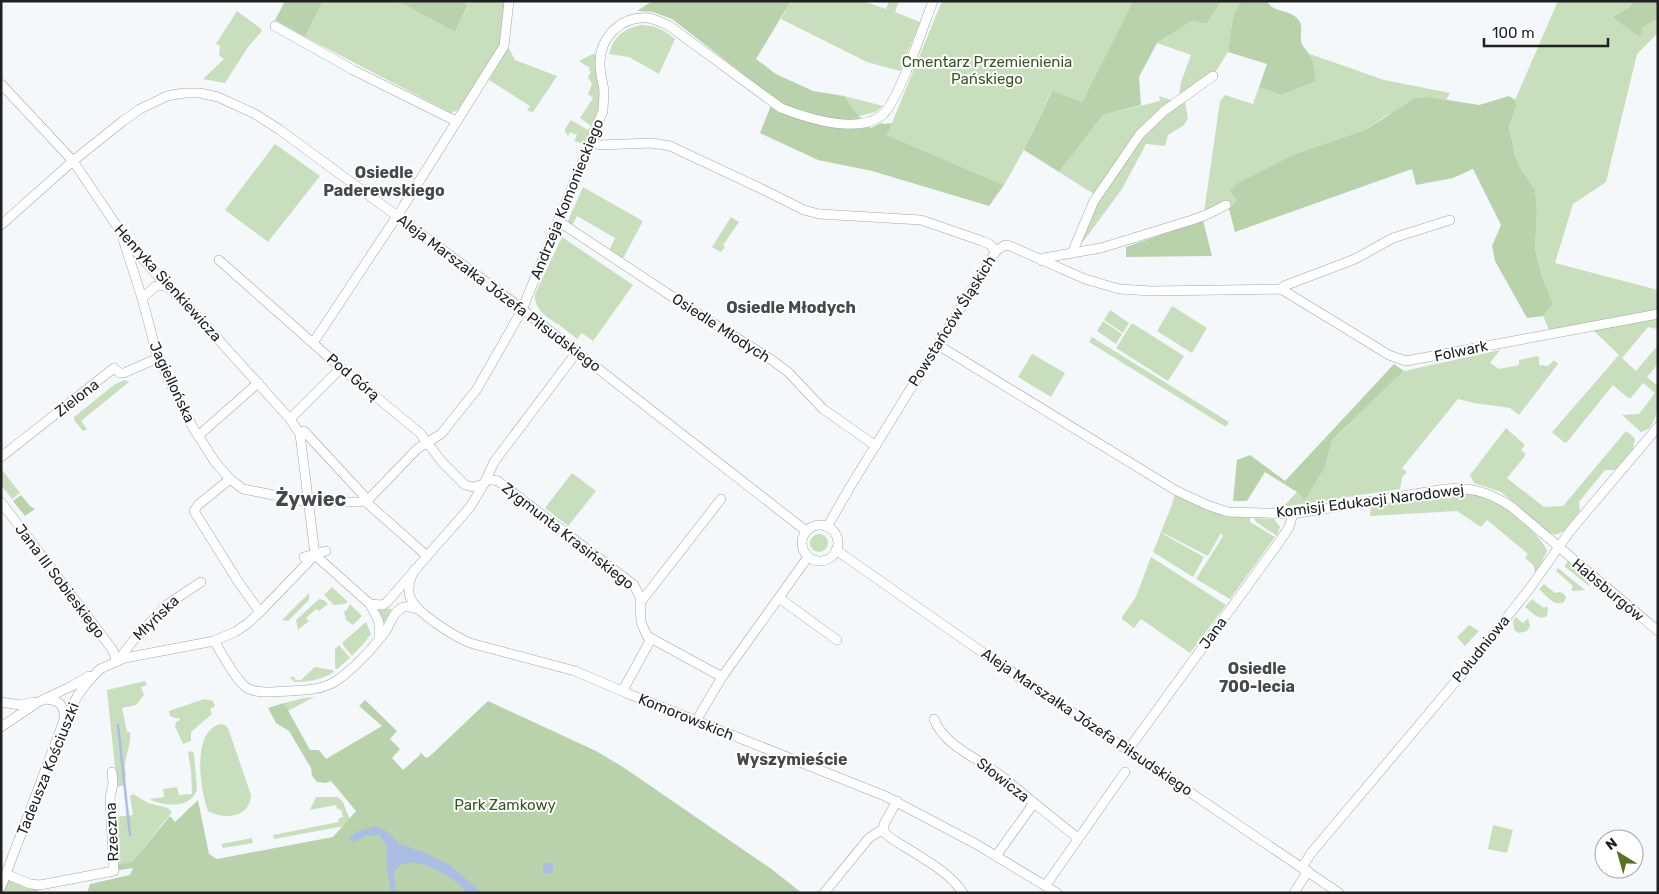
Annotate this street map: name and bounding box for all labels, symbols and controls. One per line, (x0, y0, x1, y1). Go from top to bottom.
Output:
scale bar (1484, 15, 1608, 47)
text: 100 m (1492, 24, 1534, 42)
park label: Cmentarz Przemienienia Pańskiego (902, 53, 1072, 88)
street label: Andrzeja Komonieckiego (527, 116, 607, 282)
district label: Osiedle Paderewskiego (323, 163, 445, 200)
street label: Aleja Marszałka Józefa Piłsudskiego (394, 210, 604, 376)
street label: Henryka Sienkiewicza (111, 221, 225, 345)
street label: Powstańców Śląskich (905, 252, 999, 390)
street label: Osiedle Młodych (669, 290, 773, 366)
district label: Osiedle Młodych (726, 298, 856, 317)
street label: Folwark (1433, 336, 1490, 365)
street label: Jagiellońska (145, 339, 199, 425)
street label: Pod Górą (323, 350, 383, 404)
street label: Zielona (52, 375, 102, 421)
street label: Zygmunta Krasińskiego (498, 479, 638, 593)
street label: Komisji Edukacji Narodowej (1275, 481, 1465, 521)
district label: Żywiec (276, 487, 347, 511)
street label: Jana III Sobieskiego (11, 520, 109, 642)
street label: Habsburgów (1568, 555, 1648, 625)
street label: Młyńska (129, 592, 183, 644)
street label: Południowa (1448, 612, 1514, 686)
street label: Jana (1195, 614, 1231, 652)
street label: Aleja Marszałka Józefa Piłsudskiego (978, 644, 1196, 800)
district label: Osiedle 700-lecia (1219, 659, 1295, 696)
street label: Komorowskich (636, 690, 736, 744)
street label: Tadeusza Kościuszki (13, 700, 83, 838)
district label: Wyszymieście (737, 750, 847, 769)
street label: Słowicza (973, 754, 1033, 806)
park label: Park Zamkowy (454, 796, 556, 814)
street label: Rzeczna (101, 802, 123, 862)
north arrow (1594, 829, 1644, 879)
text: N (1602, 834, 1621, 854)

